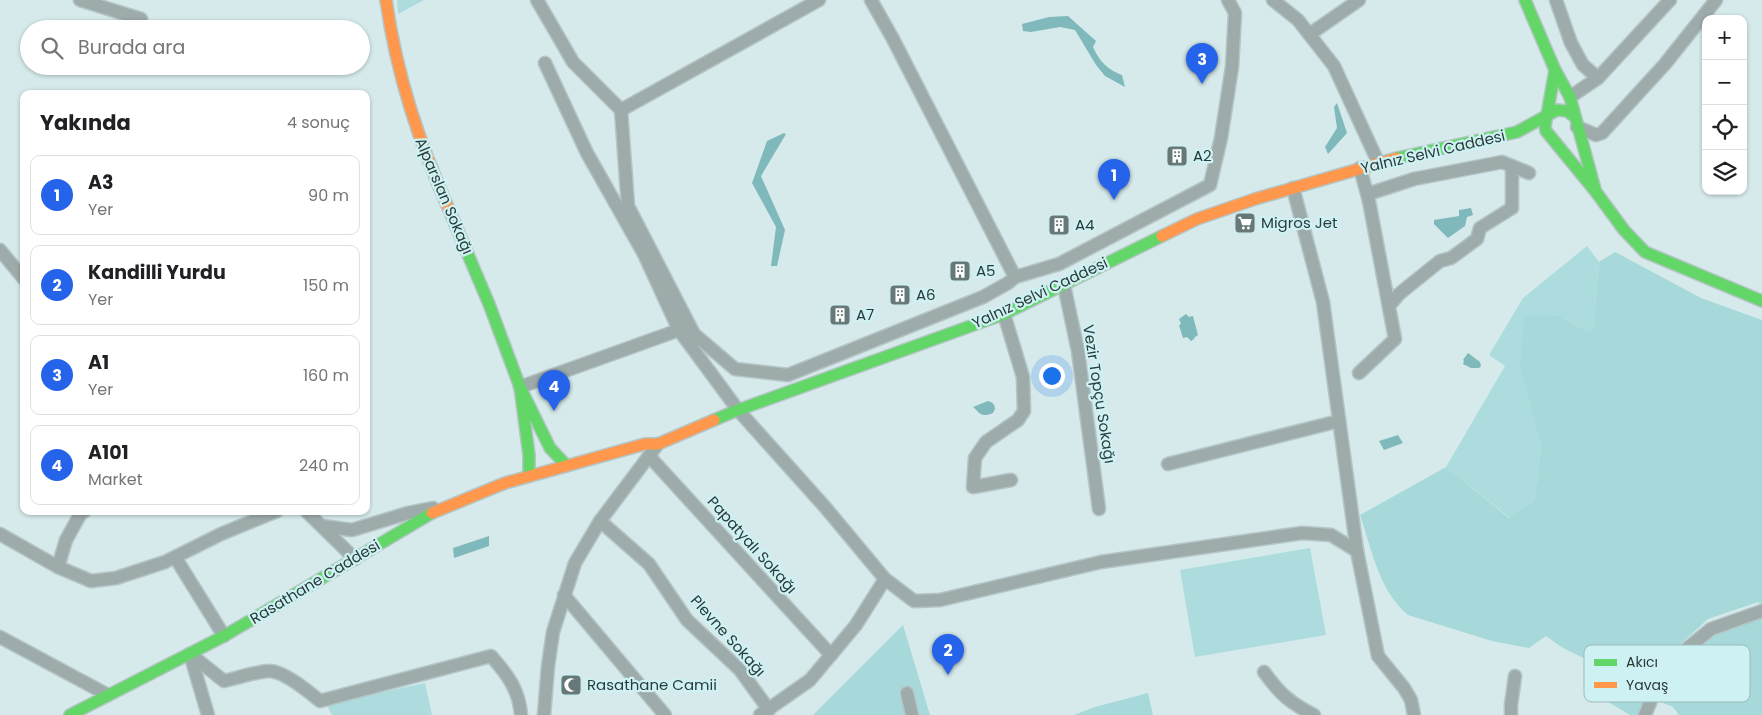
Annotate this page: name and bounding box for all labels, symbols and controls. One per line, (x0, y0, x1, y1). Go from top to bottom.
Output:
map controls (1702, 15, 1747, 195)
button: + (1702, 15, 1747, 60)
search box (20, 20, 370, 75)
icon: search (38, 34, 66, 62)
text: Burada ara (78, 34, 185, 61)
pin: 3 (1186, 43, 1218, 84)
button: − (1702, 60, 1747, 105)
button: locate (1702, 105, 1747, 150)
text: Yakında (40, 108, 131, 137)
text: 4 sonuç (287, 111, 350, 134)
street label: Yalnız Selvi Caddesi (1359, 125, 1507, 178)
street label: Alparslan Sokağı (410, 134, 479, 257)
building icon: A2 (1165, 144, 1189, 168)
place label: A2 (1193, 145, 1212, 166)
button: layers (1702, 150, 1747, 195)
pin: 1 (1098, 159, 1130, 200)
text: A3 (88, 169, 114, 196)
text: 1 (54, 184, 60, 207)
text: 90 m (308, 184, 349, 207)
text: Yer (88, 198, 113, 221)
supermarket icon: Migros Jet (1233, 211, 1257, 235)
place label: Migros Jet (1261, 212, 1338, 233)
building icon: A4 (1047, 213, 1071, 237)
place label: A4 (1075, 214, 1095, 235)
street label: Yalnız Selvi Caddesi (969, 252, 1111, 333)
text: Kandilli Yurdu (88, 259, 226, 286)
building icon: A5 (948, 259, 972, 283)
place label: A5 (976, 260, 996, 281)
text: 2 (52, 274, 62, 297)
text: 150 m (303, 274, 349, 297)
building icon: A6 (888, 283, 912, 307)
place label: A6 (916, 284, 936, 305)
text: Yer (88, 288, 113, 311)
building icon: A7 (828, 303, 852, 327)
place label: A7 (856, 304, 874, 325)
street label: Vezir Topçu Sokağı (1078, 323, 1121, 465)
text: A1 (88, 349, 109, 376)
your location (1039, 363, 1065, 389)
text: 3 (52, 364, 62, 387)
text: 160 m (303, 364, 349, 387)
pin: 4 (538, 370, 570, 411)
text: Yer (88, 378, 113, 401)
text: A101 (88, 439, 129, 466)
text: 4 (52, 454, 62, 477)
text: 240 m (299, 454, 349, 477)
text: Market (88, 468, 143, 491)
street label: Papatyalı Sokağı (703, 491, 802, 598)
street label: Rasathane Caddesi (246, 534, 384, 629)
street label: Plevne Sokağı (686, 590, 771, 681)
pin: 2 (932, 634, 964, 675)
legend (1584, 645, 1750, 702)
text: Akıcı (1626, 652, 1658, 672)
mosque icon: Rasathane Camii (559, 673, 583, 697)
place label: Rasathane Camii (587, 674, 717, 695)
text: Yavaş (1626, 675, 1668, 695)

